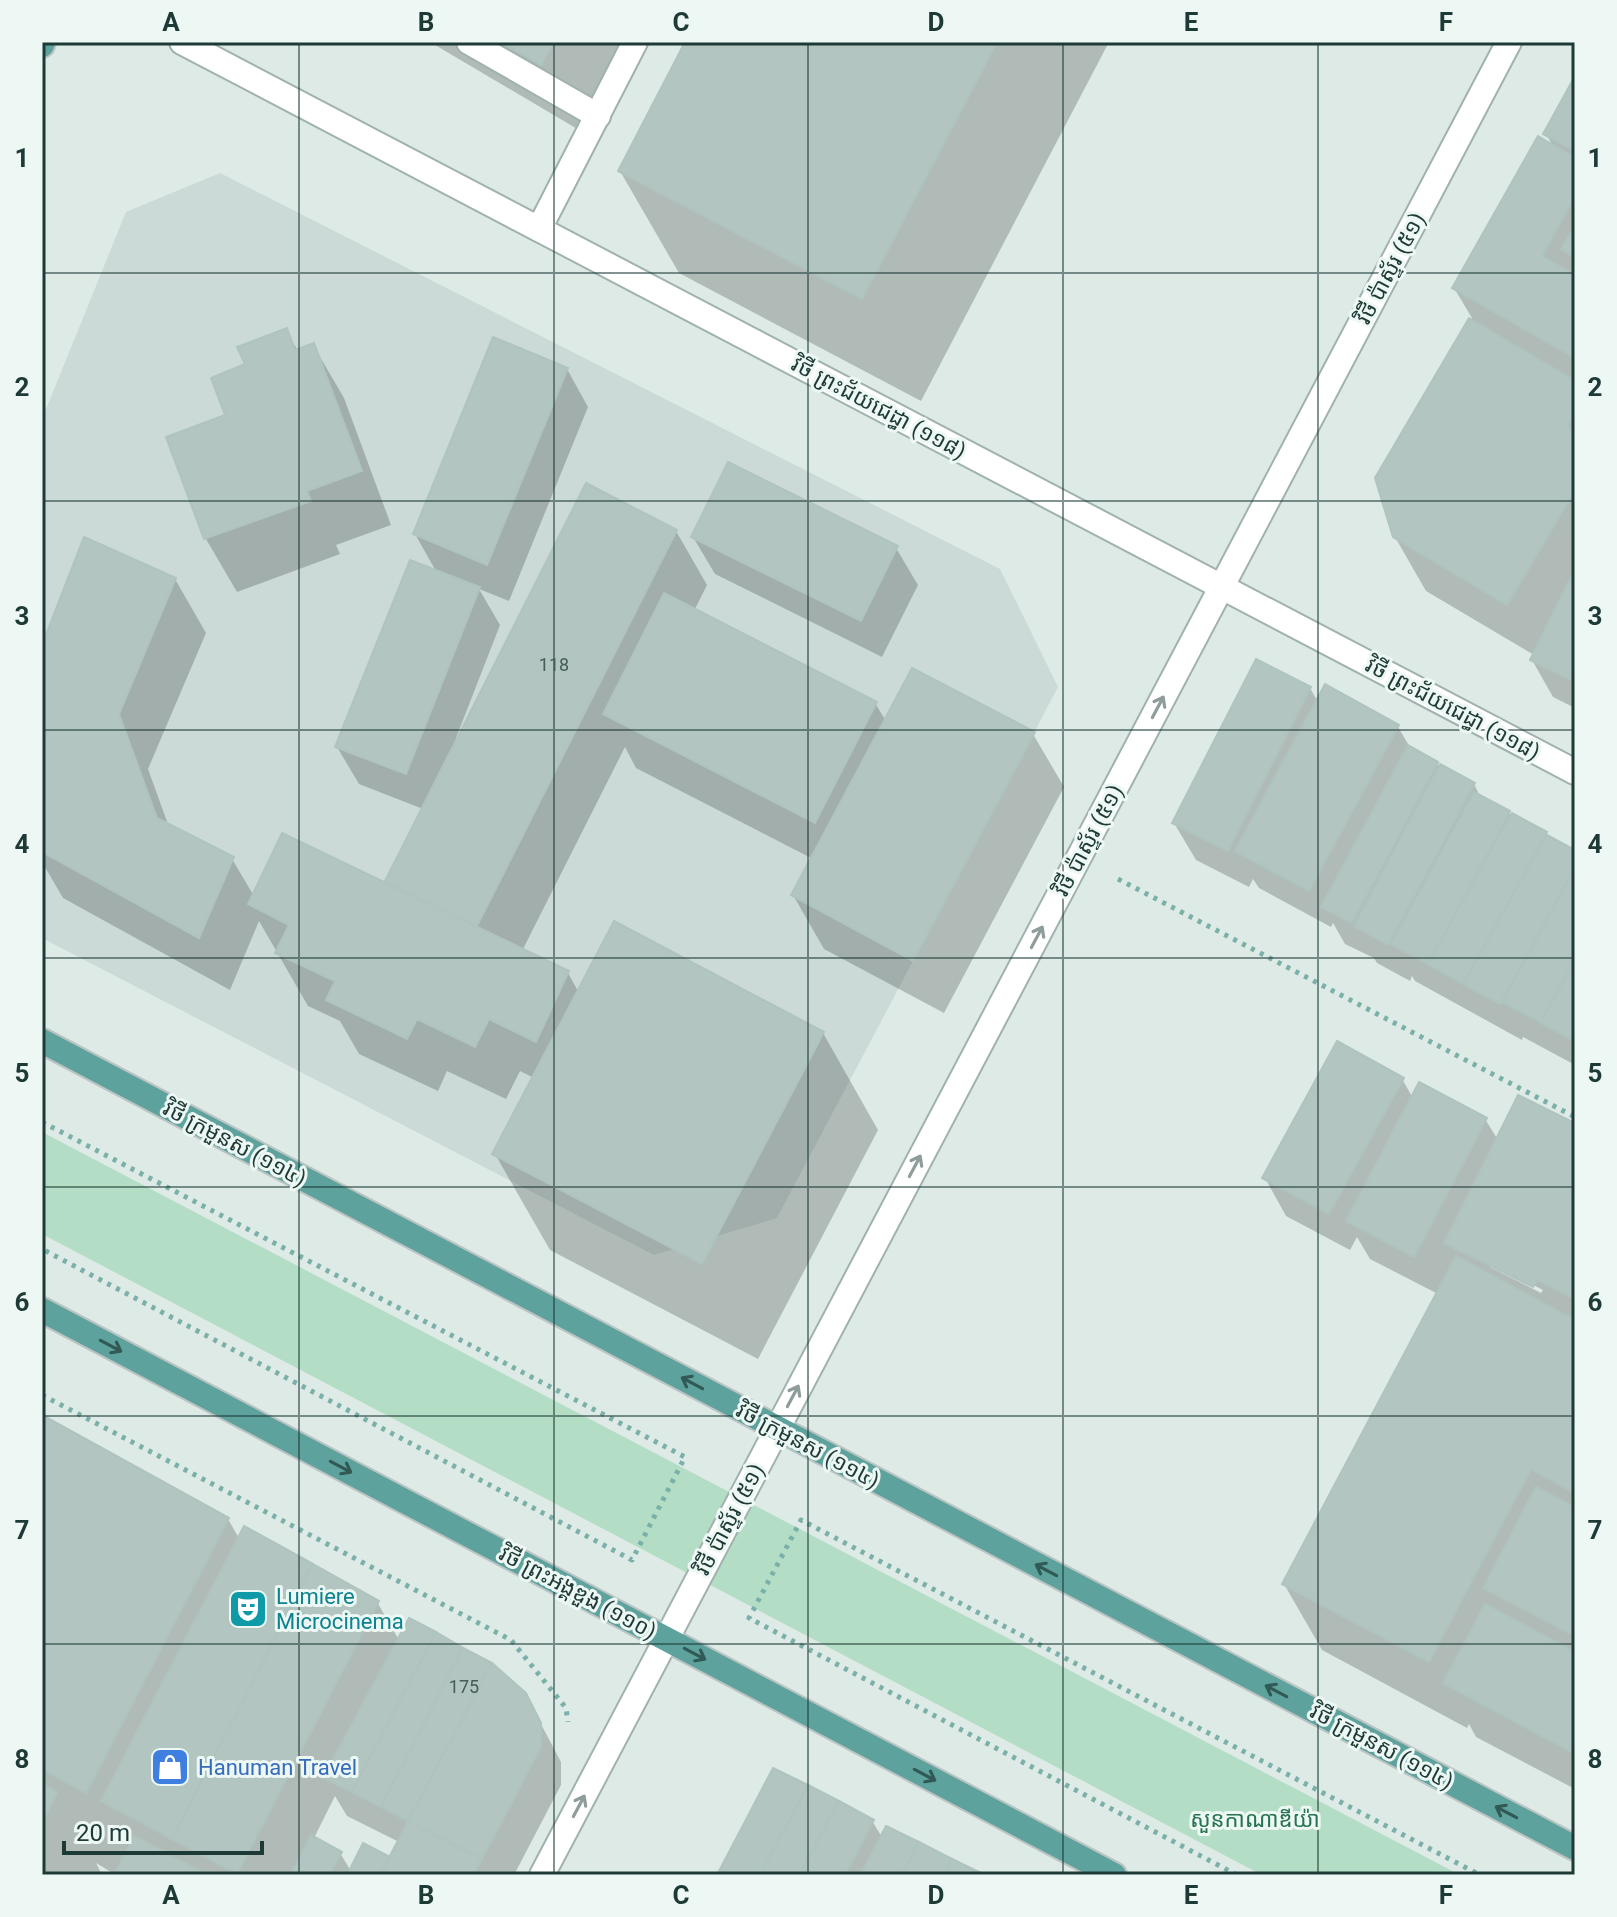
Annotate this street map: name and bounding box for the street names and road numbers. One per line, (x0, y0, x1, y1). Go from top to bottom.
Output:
street label: វិថី ប៉ាស្ទ័រ (៥១) (1350, 208, 1432, 329)
street label: វិថី ព្រះជ័យជេដ្ធា (១១៨) (786, 350, 970, 465)
street label: វិថី ព្រះជ័យជេដ្ធា (១១៨) (1360, 651, 1544, 766)
street label: វិថី ប៉ាស្ទ័រ (៥១) (1048, 780, 1130, 901)
street label: វិថី ក្រមួនស (១១៤) (158, 1094, 311, 1192)
street label: វិថី ក្រមួនស (១១៤) (731, 1396, 884, 1494)
street label: វិថី ប៉ាស្ទ័រ (៥១) (689, 1459, 771, 1580)
street label: វិថី ព្រះអង្គឌួង (១១០) (494, 1540, 661, 1646)
street label: វិថី ក្រមួនស (១១៤) (1305, 1697, 1458, 1795)

